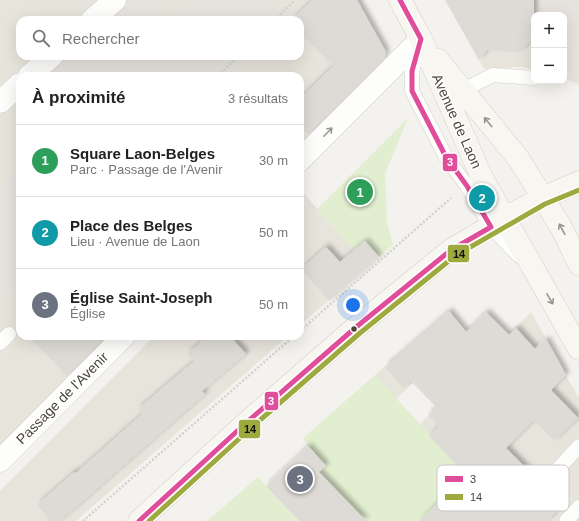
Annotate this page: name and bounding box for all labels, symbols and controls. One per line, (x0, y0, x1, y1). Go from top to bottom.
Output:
map controls (531, 12, 567, 84)
button: + (531, 12, 567, 48)
search box (16, 16, 304, 60)
icon: search (30, 27, 52, 49)
text: Rechercher (62, 30, 140, 47)
button: − (531, 48, 567, 84)
street label: Avenue de Laon (429, 71, 485, 171)
text: À proximité (32, 88, 126, 107)
text: 3 résultats (228, 91, 288, 106)
one-way arrow (484, 116, 493, 127)
one-way arrow (323, 127, 333, 137)
text: Square Laon-Belges (70, 145, 215, 162)
text: 1 (41, 153, 49, 168)
text: 30 m (259, 153, 288, 168)
line badge: 3 (442, 153, 458, 172)
text: 3 (447, 156, 453, 168)
text: Parc · Passage de l'Avenir (70, 162, 223, 177)
pin: 1 (347, 177, 373, 207)
pin: 2 (469, 183, 495, 213)
text: Place des Belges (70, 217, 193, 234)
one-way arrow (557, 223, 565, 235)
text: 2 (41, 225, 49, 240)
text: 50 m (259, 225, 288, 240)
text: Lieu · Avenue de Laon (70, 234, 200, 249)
line badge: 14 (447, 244, 470, 263)
text: 14 (453, 248, 466, 260)
text: Église Saint-Joseph (70, 289, 213, 306)
one-way arrow (546, 293, 554, 305)
your location (343, 295, 363, 315)
text: 3 (41, 297, 49, 312)
text: 50 m (259, 297, 288, 312)
text: Église (70, 306, 105, 321)
unlabelled marker (349, 324, 359, 334)
street label: Passage de l'Avenir (13, 349, 111, 447)
line badge: 3 (264, 391, 279, 411)
text: 3 (268, 395, 274, 407)
line badge: 14 (238, 419, 261, 439)
text: 14 (244, 423, 257, 435)
pin: 3 (287, 464, 313, 494)
legend (437, 465, 569, 511)
text: 3 (470, 473, 476, 485)
text: 14 (470, 491, 482, 503)

